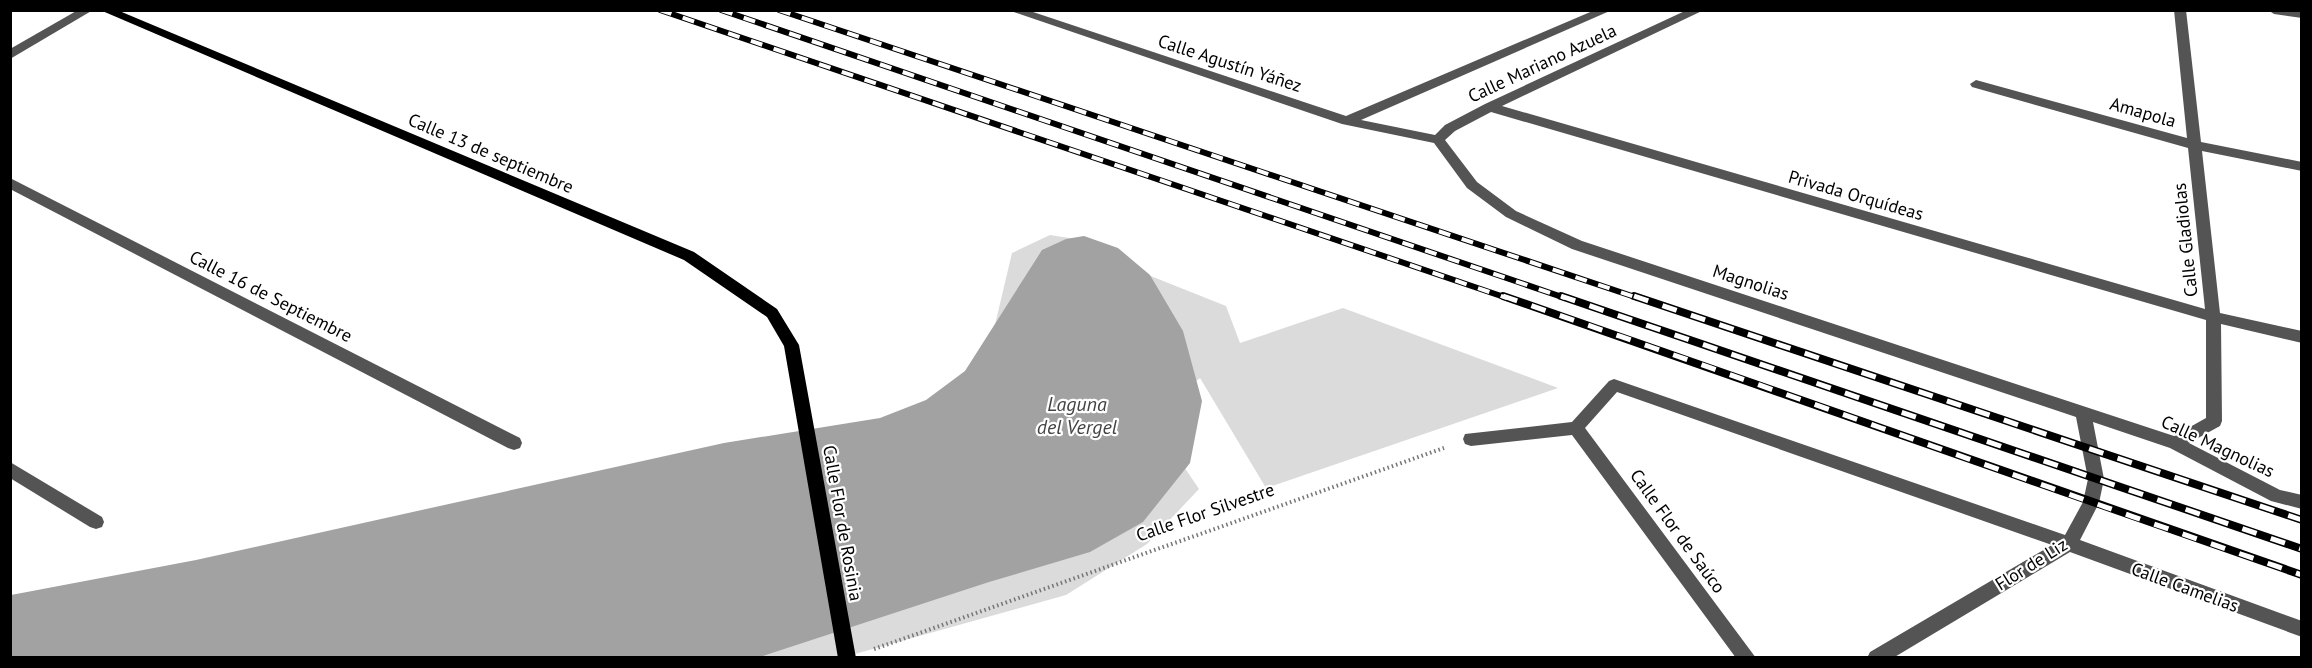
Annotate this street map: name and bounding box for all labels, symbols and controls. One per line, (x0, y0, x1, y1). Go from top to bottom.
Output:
street label: Calle Mariano Azuela (1464, 18, 1620, 108)
street label: Calle Agustín Yáñez (1155, 29, 1305, 97)
street label: Amapola (2107, 92, 2179, 132)
street label: Calle 13 de septiembre (405, 108, 577, 198)
street label: Privada Orquídeas (1786, 165, 1926, 225)
street label: Calle Gladiolas (2168, 182, 2202, 298)
street label: Calle 16 de Septiembre (186, 245, 356, 347)
street label: Magnolias (1710, 259, 1792, 305)
water label: Laguna del Vergel (1037, 391, 1118, 440)
street label: Calle Magnolias (2158, 410, 2278, 482)
street label: Calle Flor de Rosinia (818, 443, 868, 603)
street label: Calle Flor de Saúco (1625, 465, 1731, 597)
street label: Calle Flor Silvestre (1133, 478, 1277, 546)
street label: Flor de Liz (1991, 533, 2071, 595)
street label: Calle Camelias (2128, 557, 2242, 617)

